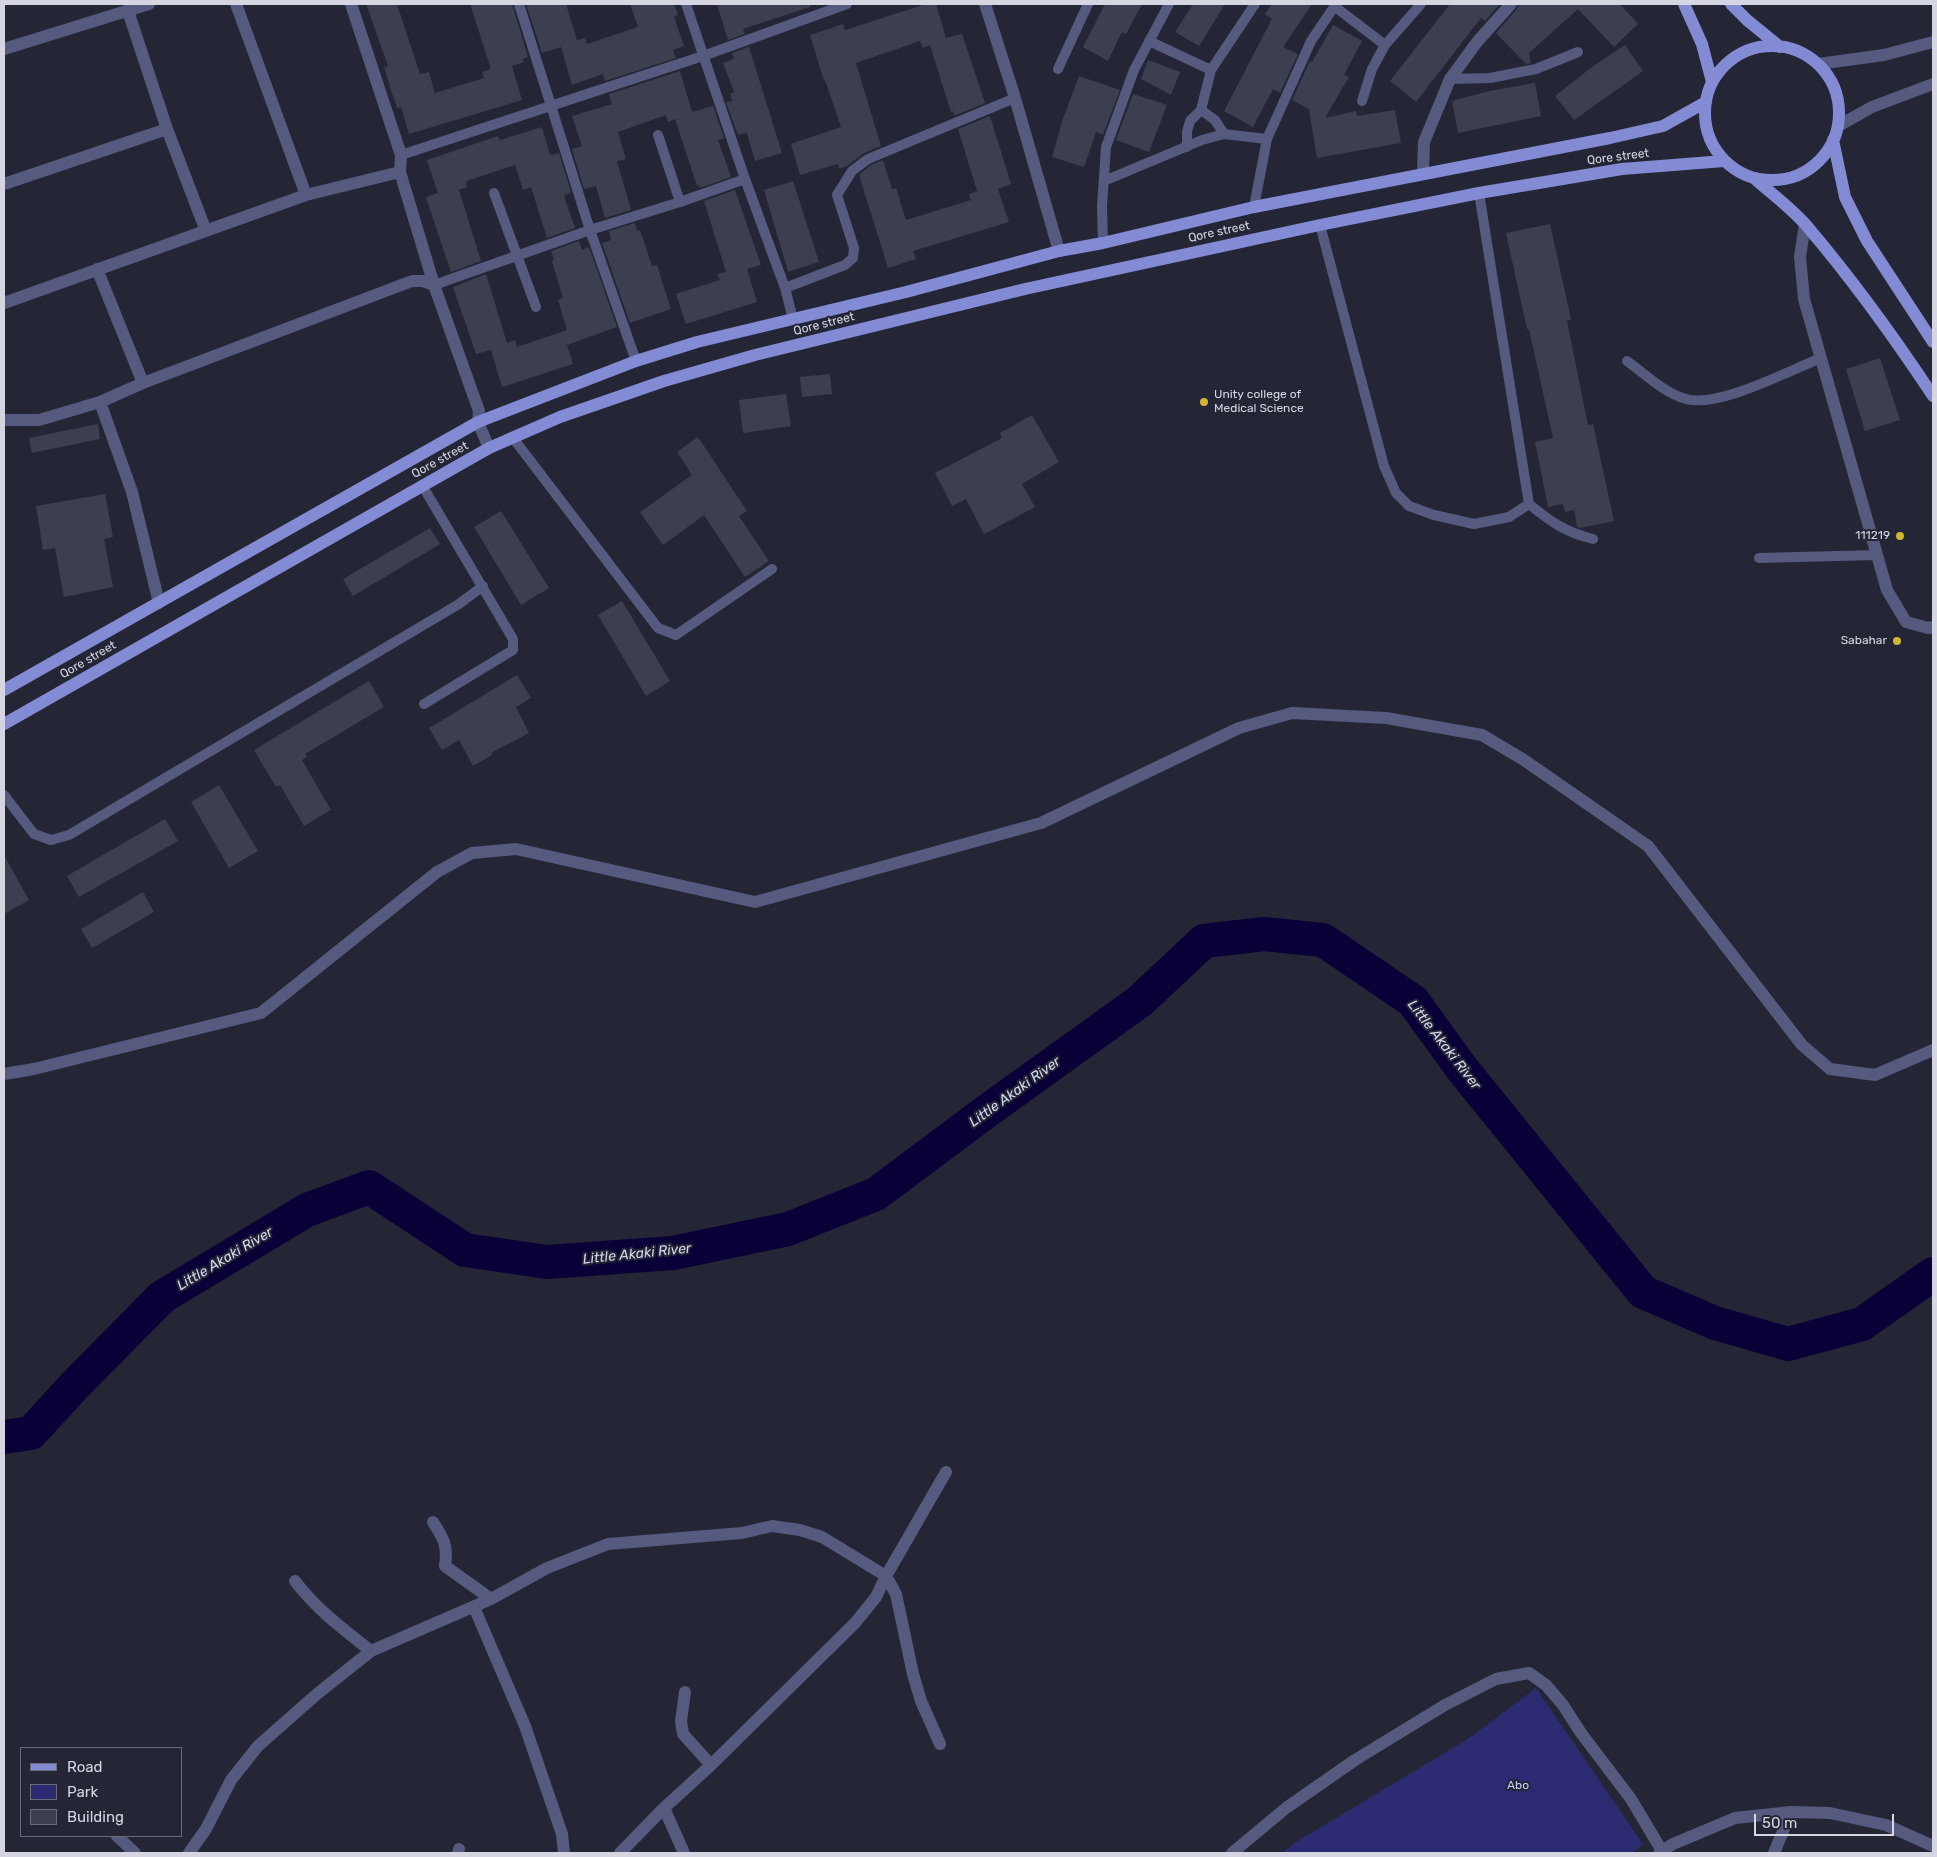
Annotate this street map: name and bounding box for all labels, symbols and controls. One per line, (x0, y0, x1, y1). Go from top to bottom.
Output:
street label: Qore street (1586, 146, 1650, 168)
street label: Qore street (1187, 218, 1251, 246)
street label: Qore street (792, 309, 856, 339)
place label: Unity college of Medical Science (1214, 388, 1304, 416)
marker: Unity college of Medical Science (1198, 396, 1210, 408)
street label: Qore street (409, 439, 471, 481)
place label: 111219 (1855, 529, 1890, 543)
marker: 111219 (1894, 530, 1906, 542)
place label: Sabahar (1841, 634, 1887, 648)
marker: Sabahar (1891, 635, 1903, 647)
street label: Qore street (57, 638, 119, 682)
water label: Little Akaki River (1404, 997, 1484, 1093)
water label: Little Akaki River (966, 1053, 1064, 1131)
water label: Little Akaki River (174, 1224, 276, 1294)
water label: Little Akaki River (582, 1240, 692, 1268)
legend (20, 1747, 182, 1837)
text: Road (67, 1758, 103, 1776)
park label: Abo (1507, 1779, 1529, 1793)
text: Park (67, 1783, 98, 1801)
scale bar (1757, 1804, 1897, 1836)
text: Building (67, 1808, 124, 1826)
text: 50 m (1762, 1814, 1797, 1832)

